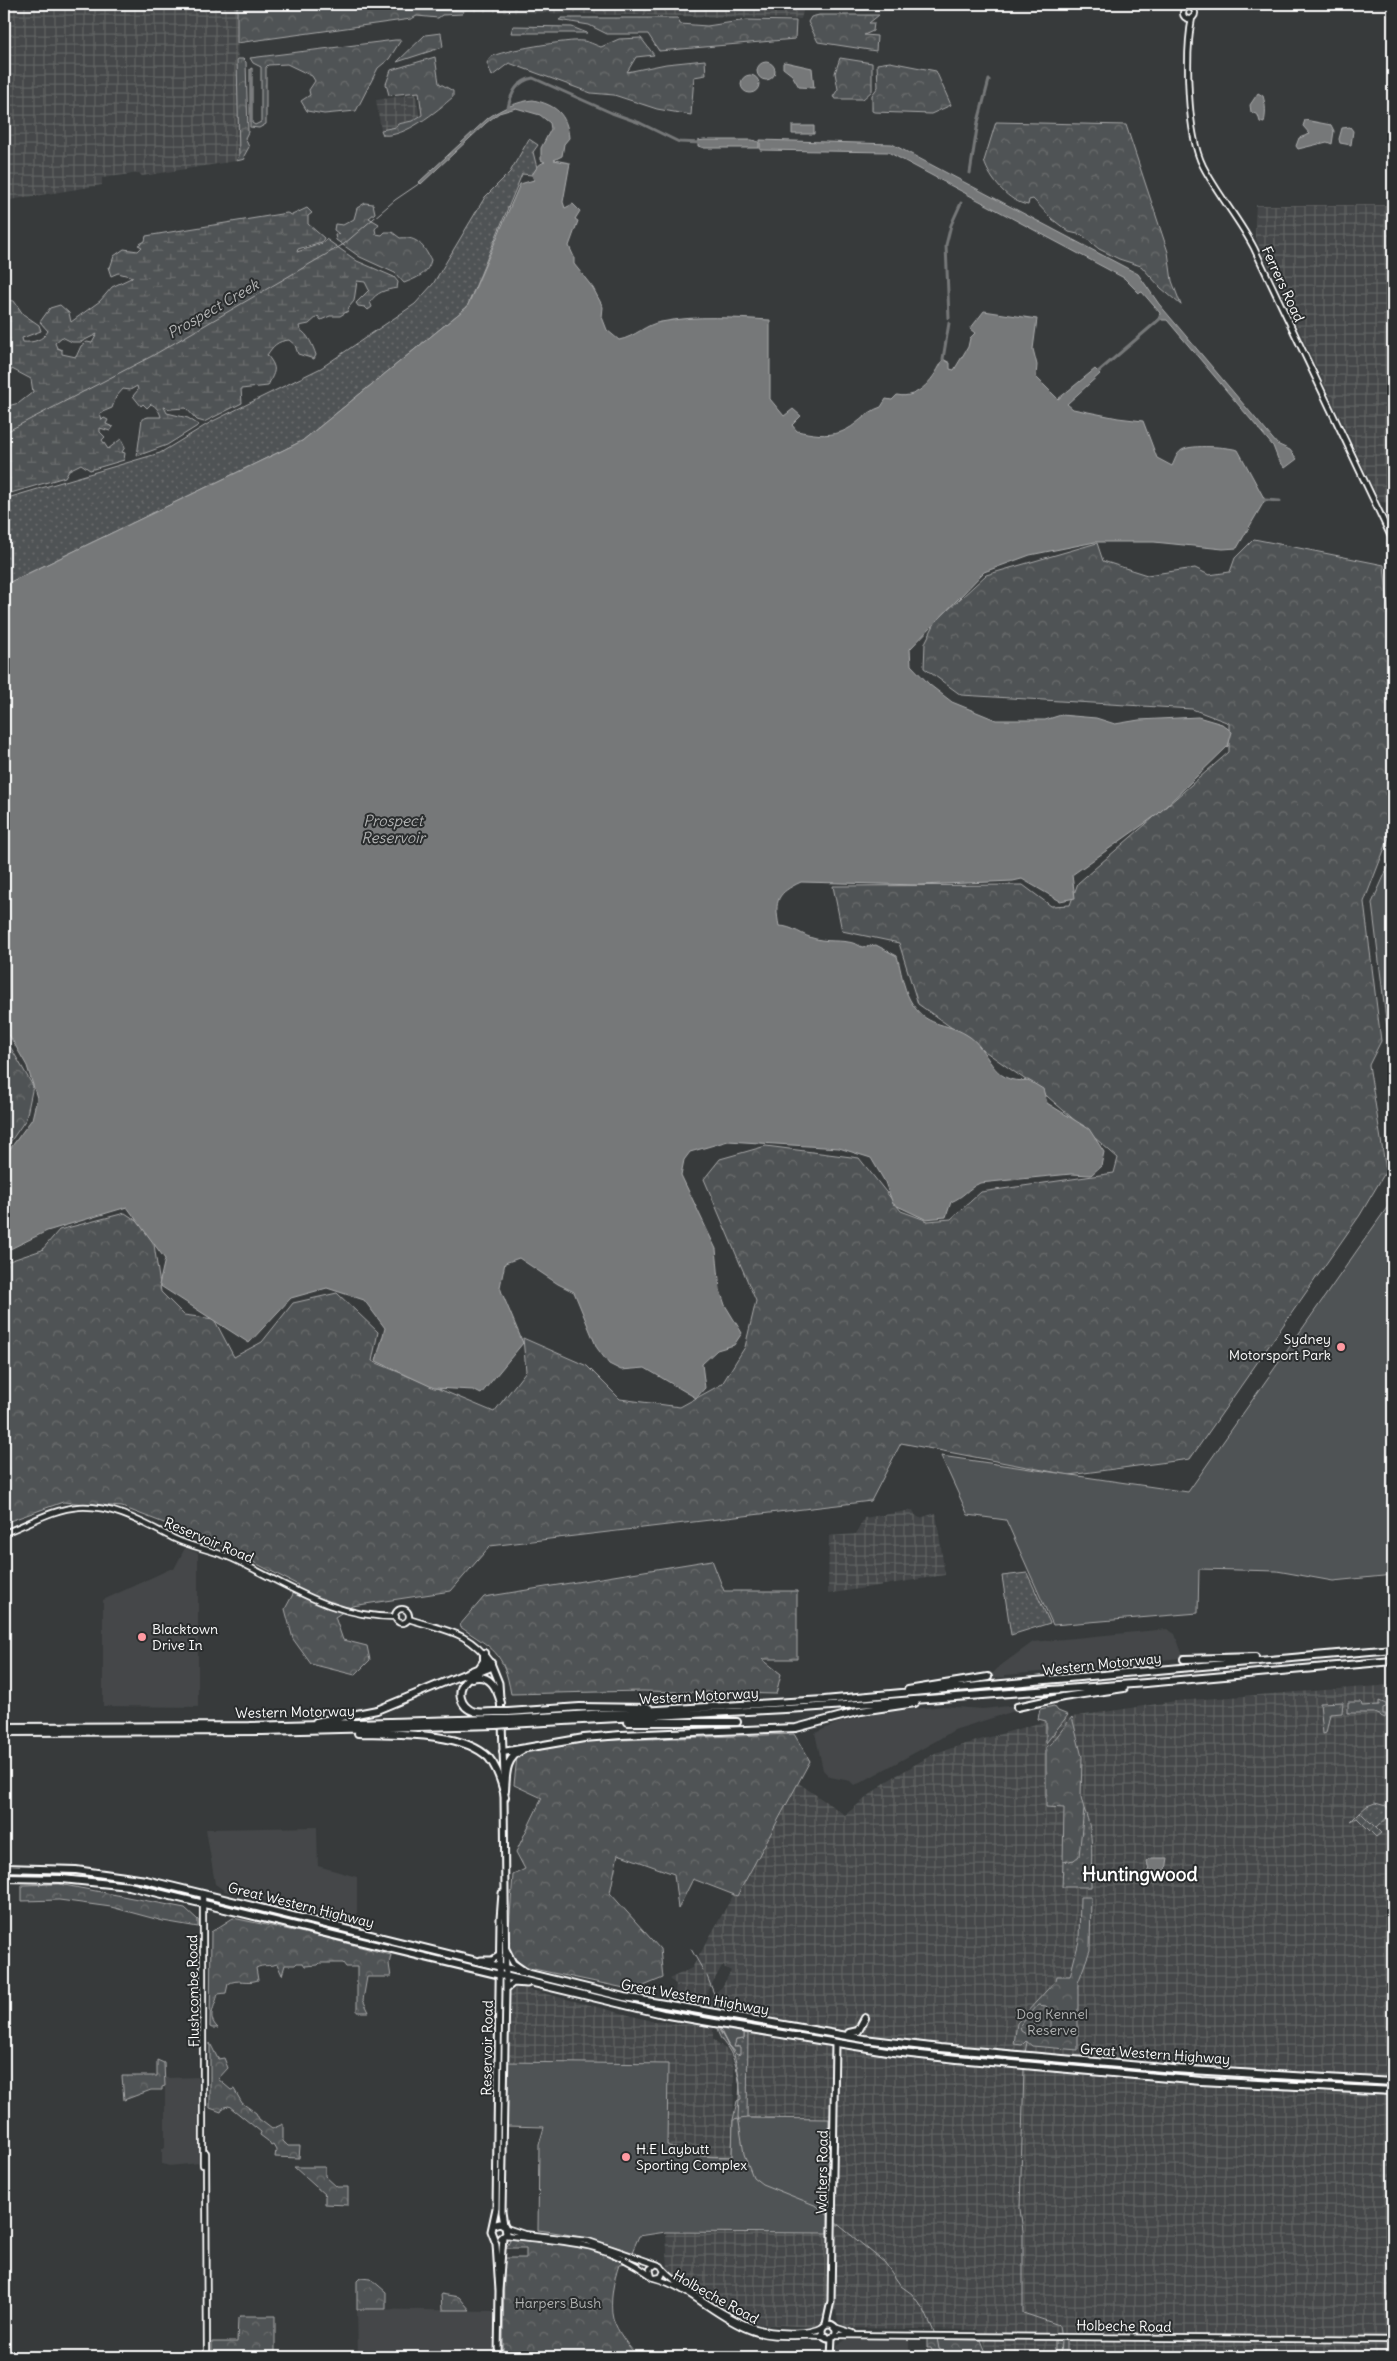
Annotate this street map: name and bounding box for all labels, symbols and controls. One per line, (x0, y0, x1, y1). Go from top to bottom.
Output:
street label: Ferrers Road (1258, 243, 1308, 325)
water label: Prospect Creek (164, 274, 263, 342)
water label: Prospect Reservoir (361, 811, 427, 847)
place label: Sydney Motorsport Park (1229, 1330, 1331, 1364)
marker: Sydney Motorsport Park (1335, 1341, 1347, 1353)
street label: Reservoir Road (162, 1513, 256, 1567)
place label: Blacktown Drive In (152, 1620, 218, 1654)
marker: Blacktown Drive In (136, 1631, 148, 1643)
street label: Western Motorway (1042, 1649, 1162, 1679)
street label: Western Motorway (639, 1684, 759, 1708)
street label: Western Motorway (235, 1702, 355, 1722)
district label: Huntingwood (1082, 1862, 1198, 1886)
street label: Great Western Highway (226, 1878, 376, 1932)
street label: Flushcombe Road (183, 1935, 203, 2047)
street label: Great Western Highway (619, 1975, 771, 2019)
street label: Reservoir Road (477, 2000, 497, 2096)
park label: Dog Kennel Reserve (1016, 2005, 1088, 2039)
street label: Great Western Highway (1079, 2040, 1231, 2068)
street label: Walters Road (812, 2130, 832, 2214)
place label: H.E Laybutt Sporting Complex (636, 2140, 747, 2174)
marker: H.E Laybutt Sporting Complex (620, 2151, 632, 2163)
street label: Holbeche Road (670, 2266, 762, 2328)
park label: Harpers Bush (515, 2294, 601, 2312)
street label: Holbeche Road (1076, 2316, 1172, 2336)

